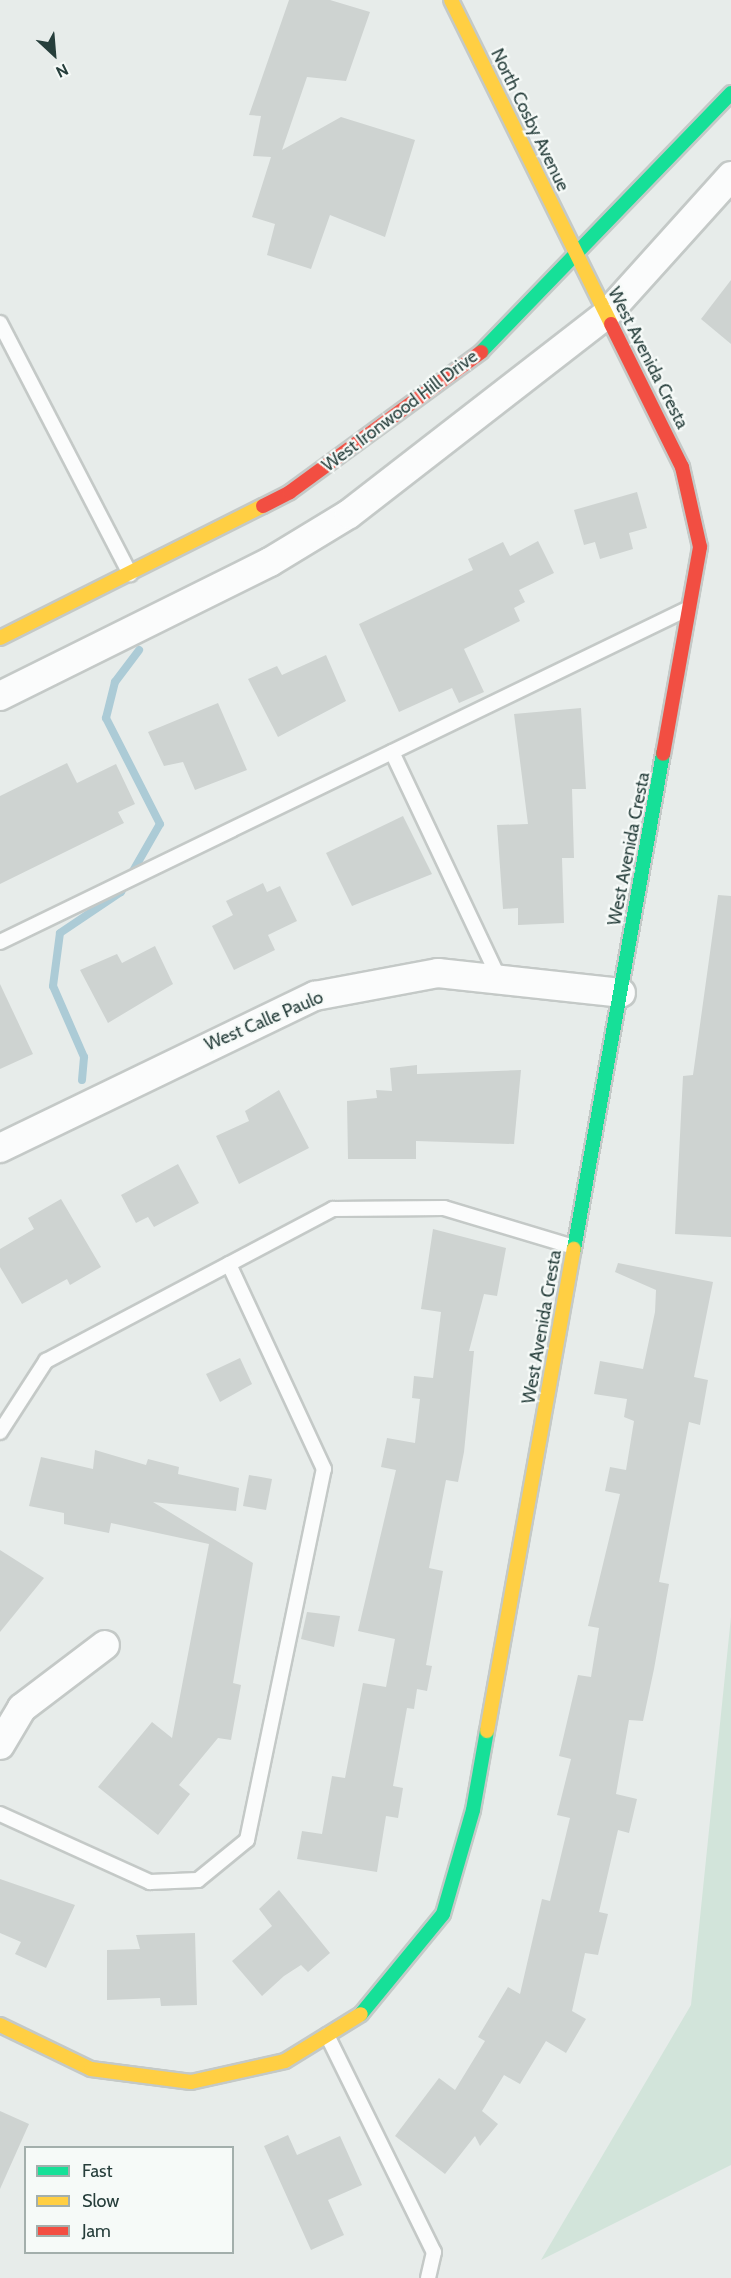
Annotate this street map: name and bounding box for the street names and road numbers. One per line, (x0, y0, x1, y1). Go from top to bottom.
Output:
street label: North Cosby Avenue (486, 45, 574, 195)
street label: West Avenida Cresta (603, 284, 693, 432)
street label: West Ironwood Hill Drive (318, 346, 482, 476)
street label: West Avenida Cresta (604, 770, 654, 928)
street label: West Calle Paulo (201, 986, 327, 1056)
street label: West Avenida Cresta (518, 1248, 566, 1406)

